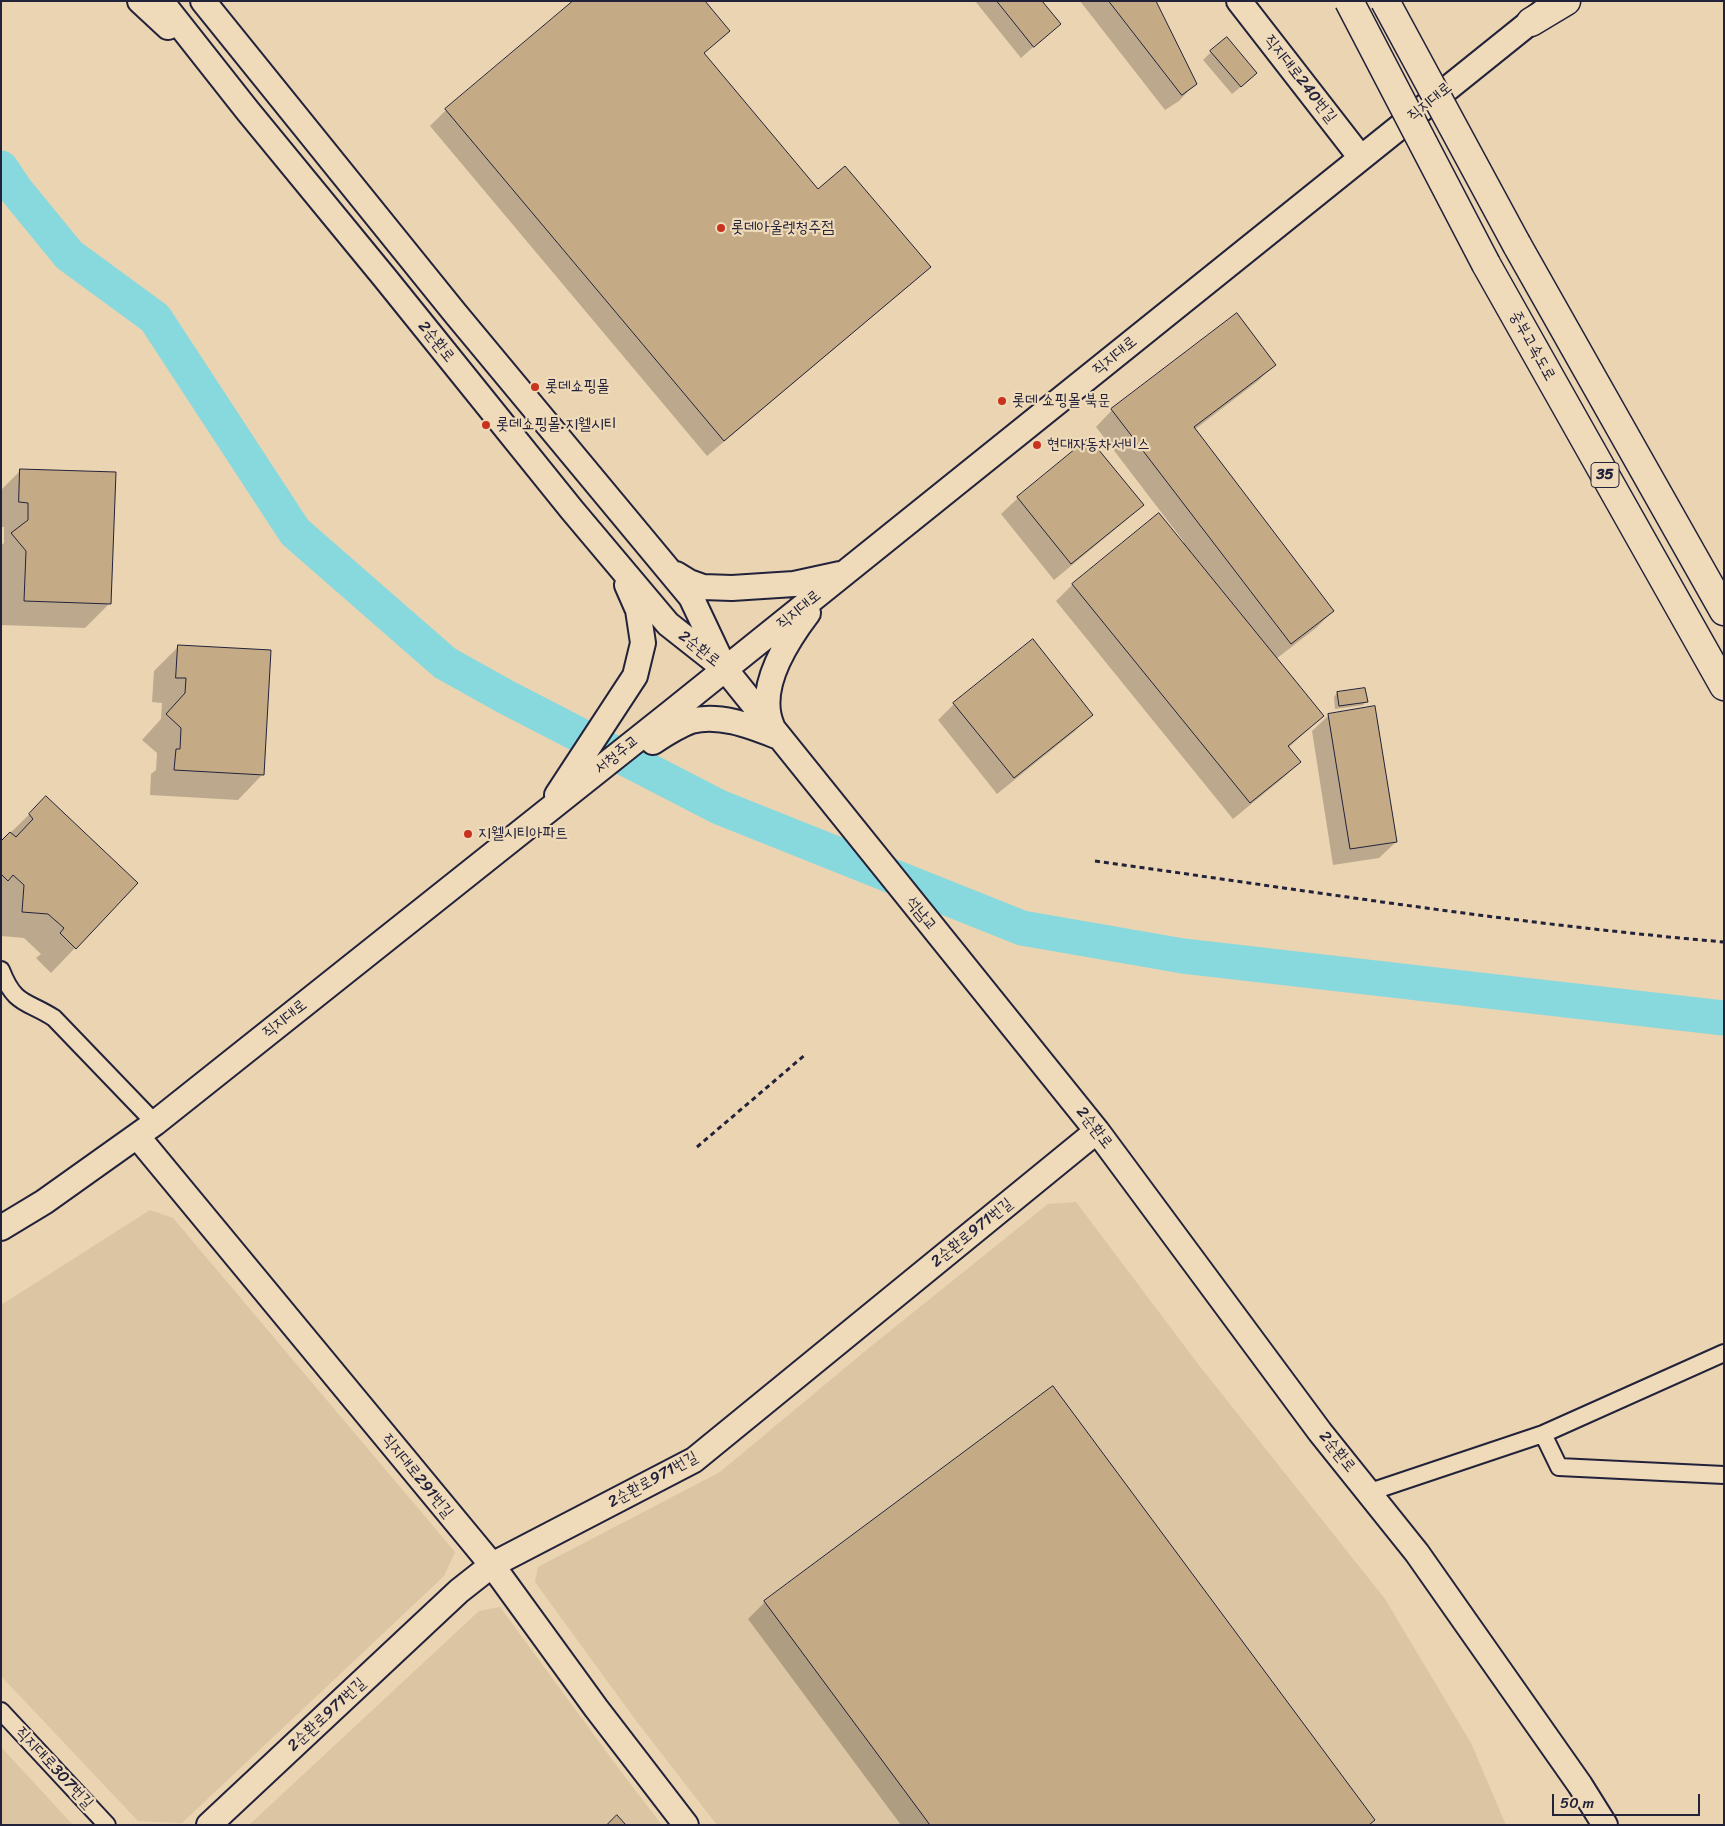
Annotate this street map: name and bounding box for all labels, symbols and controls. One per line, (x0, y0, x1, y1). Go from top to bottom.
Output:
street label: 직지대로240번길 (1260, 31, 1340, 127)
street label: 직지대로 (1404, 78, 1456, 126)
place label: 롯데아울렛청주점 (731, 218, 834, 238)
marker: 롯데아울렛청주점 (715, 222, 727, 234)
street label: 중부고속도로 (1505, 308, 1559, 384)
street label: 2순환로 (413, 317, 459, 367)
street label: 직지대로 (1089, 332, 1141, 380)
place label: 롯데쇼핑몰 (545, 377, 609, 397)
marker: 롯데쇼핑몰 (529, 381, 541, 393)
place label: 롯데 쇼핑몰 북문 (1012, 391, 1110, 411)
marker: 롯데 쇼핑몰 북문 (996, 395, 1008, 407)
place label: 롯데쇼핑몰.지웰시티 (496, 415, 617, 435)
marker: 롯데쇼핑몰.지웰시티 (480, 419, 492, 431)
place label: 현대자동차서비스 (1047, 435, 1150, 455)
marker: 현대자동차서비스 (1031, 439, 1043, 451)
road number: 35 (1591, 462, 1619, 488)
street label: 직지대로 (773, 586, 825, 634)
street label: 2순환로 (674, 627, 724, 671)
street label: 서청주교 (591, 731, 643, 779)
place label: 지웰시티아파트 (478, 824, 568, 844)
marker: 지웰시티아파트 (462, 828, 474, 840)
street label: 석남교 (901, 893, 941, 935)
street label: 직지대로 (259, 996, 311, 1042)
street label: 2순환로 (1072, 1103, 1116, 1153)
street label: 2순환로971번길 (927, 1194, 1017, 1272)
street label: 2순환로 (1314, 1427, 1360, 1477)
street label: 직지대로291번길 (377, 1430, 457, 1522)
street label: 2순환로971번길 (605, 1448, 701, 1512)
street label: 2순환로971번길 (284, 1674, 370, 1756)
street label: 직지대로307번길 (11, 1723, 97, 1813)
scale bar (1555, 1784, 1702, 1816)
text: 50 m (1560, 1790, 1594, 1816)

